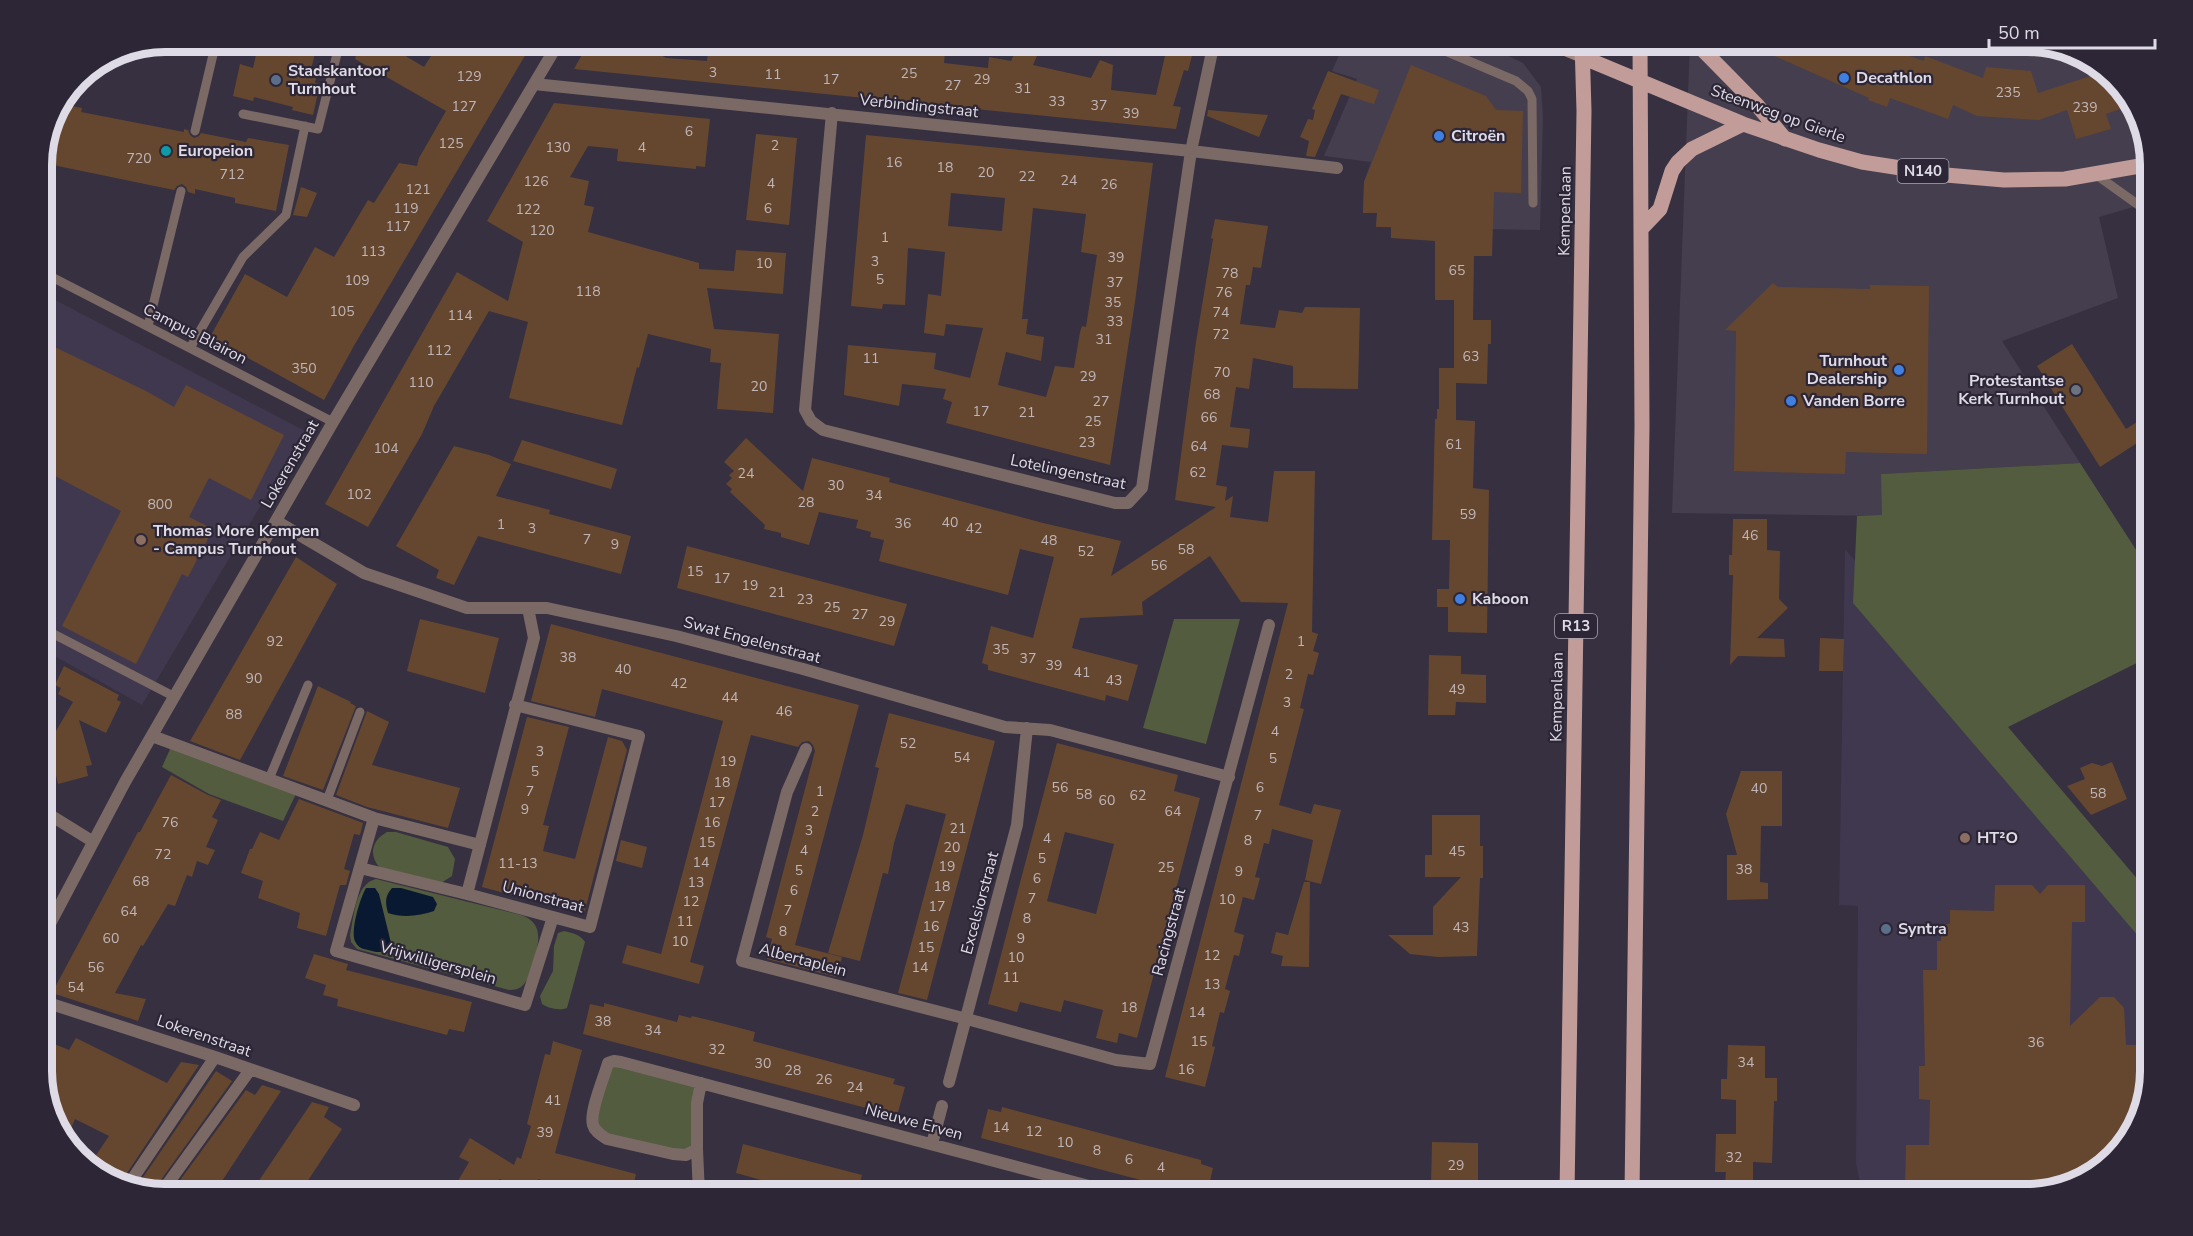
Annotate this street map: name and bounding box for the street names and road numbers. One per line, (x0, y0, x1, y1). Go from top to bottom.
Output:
street label: Steenweg op Gierle (1708, 79, 1848, 149)
street label: Verbindingstraat (857, 89, 980, 123)
road number: N140 (1898, 159, 1948, 183)
street label: Kempenlaan (1553, 166, 1577, 256)
street label: Campus Blairon (139, 298, 251, 370)
street label: Lokerenstraat (256, 416, 324, 512)
street label: Lotelingenstraat (1008, 449, 1128, 495)
street label: Swat Engelenstraat (681, 611, 823, 669)
road number: R13 (1555, 614, 1597, 638)
street label: Kempenlaan (1545, 652, 1569, 742)
street label: Excelsiorstraat (956, 849, 1004, 957)
street label: Unionstraat (500, 876, 587, 919)
street label: Racingstraat (1147, 885, 1191, 978)
street label: Vrijwilligersplein (376, 936, 499, 990)
street label: Albertaplein (757, 938, 849, 982)
street label: Lokerenstraat (154, 1010, 255, 1063)
street label: Nieuwe Erven (863, 1098, 965, 1146)

